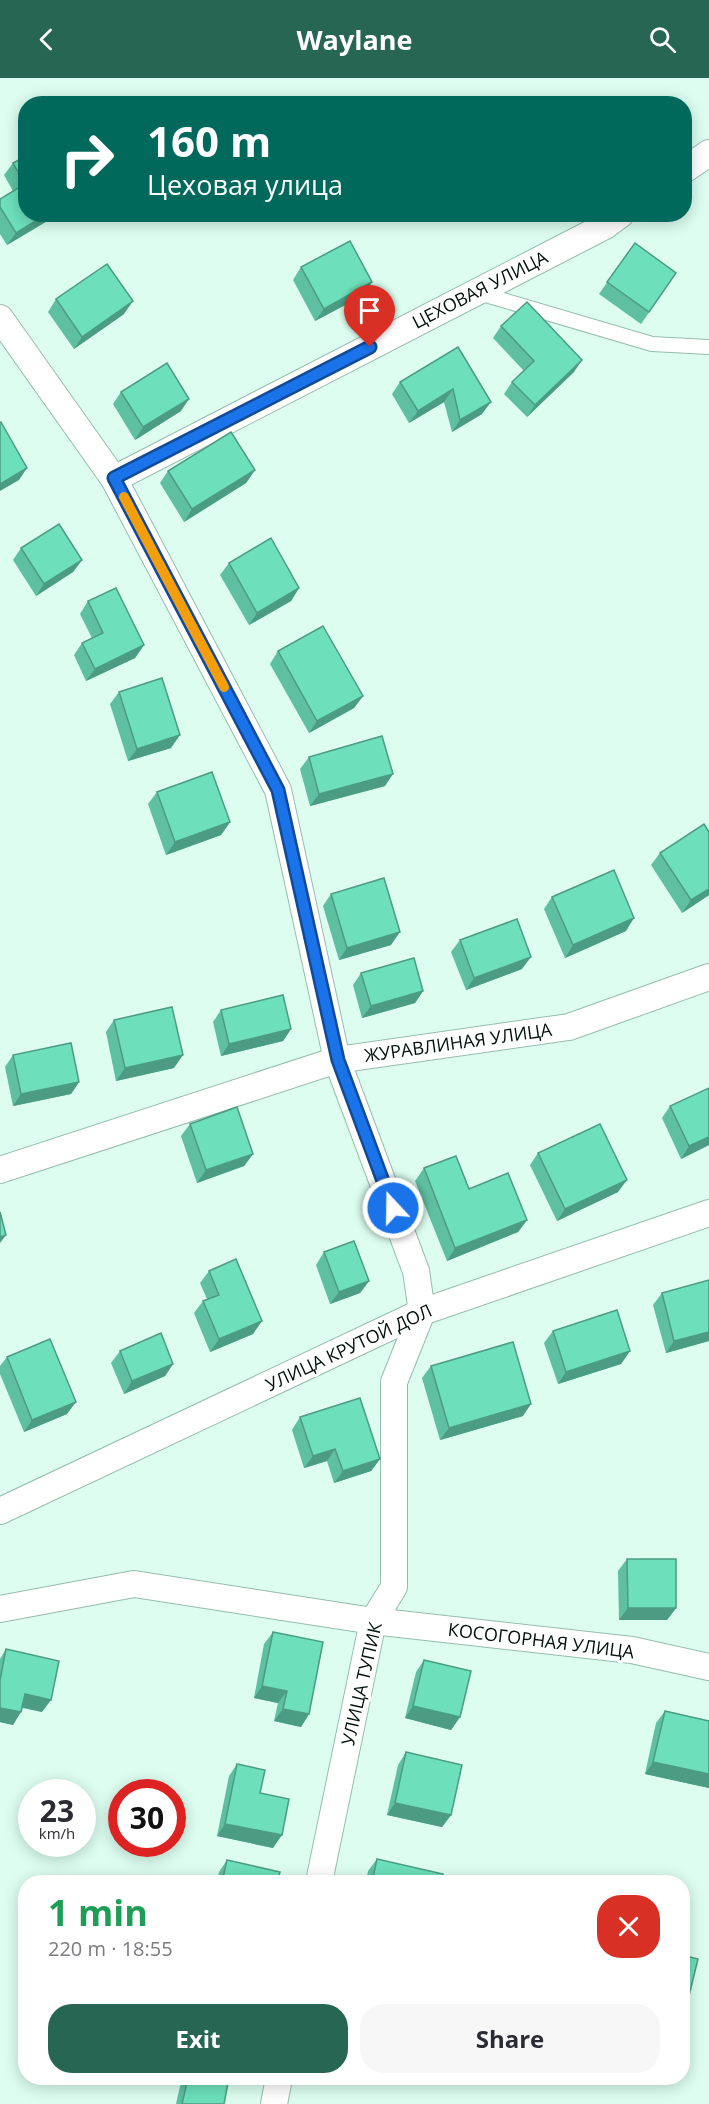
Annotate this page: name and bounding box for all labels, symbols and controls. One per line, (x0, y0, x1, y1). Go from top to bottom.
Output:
text: Waylane (296, 21, 413, 58)
icon: back (30, 23, 63, 56)
icon: search (646, 23, 679, 56)
text: 160 m (147, 112, 271, 169)
icon: right (48, 120, 126, 198)
text: Цеховая улица (147, 166, 343, 203)
street label: ЦЕХОВАЯ УЛИЦА (408, 244, 552, 334)
pin (344, 285, 395, 347)
icon: arrive (353, 294, 386, 327)
street label: ЖУРАВЛИНАЯ УЛИЦА (362, 1017, 554, 1067)
position arrow (361, 1176, 425, 1240)
street label: УЛИЦА КРУТОЙ ДОЛ (262, 1298, 436, 1396)
street label: КОСОГОРНАЯ УЛИЦА (447, 1617, 636, 1663)
street label: УЛИЦА ТУПИК (335, 1620, 387, 1748)
speed limit sign: 30 (108, 1779, 186, 1857)
text: 23 (40, 1790, 74, 1831)
text: km/h (39, 1823, 75, 1843)
text: 1 min (48, 1888, 148, 1937)
button: close (597, 1895, 660, 1958)
text: 220 m · 18:55 (48, 1935, 173, 1962)
button: Exit (48, 2004, 348, 2073)
button: Share (360, 2004, 660, 2073)

